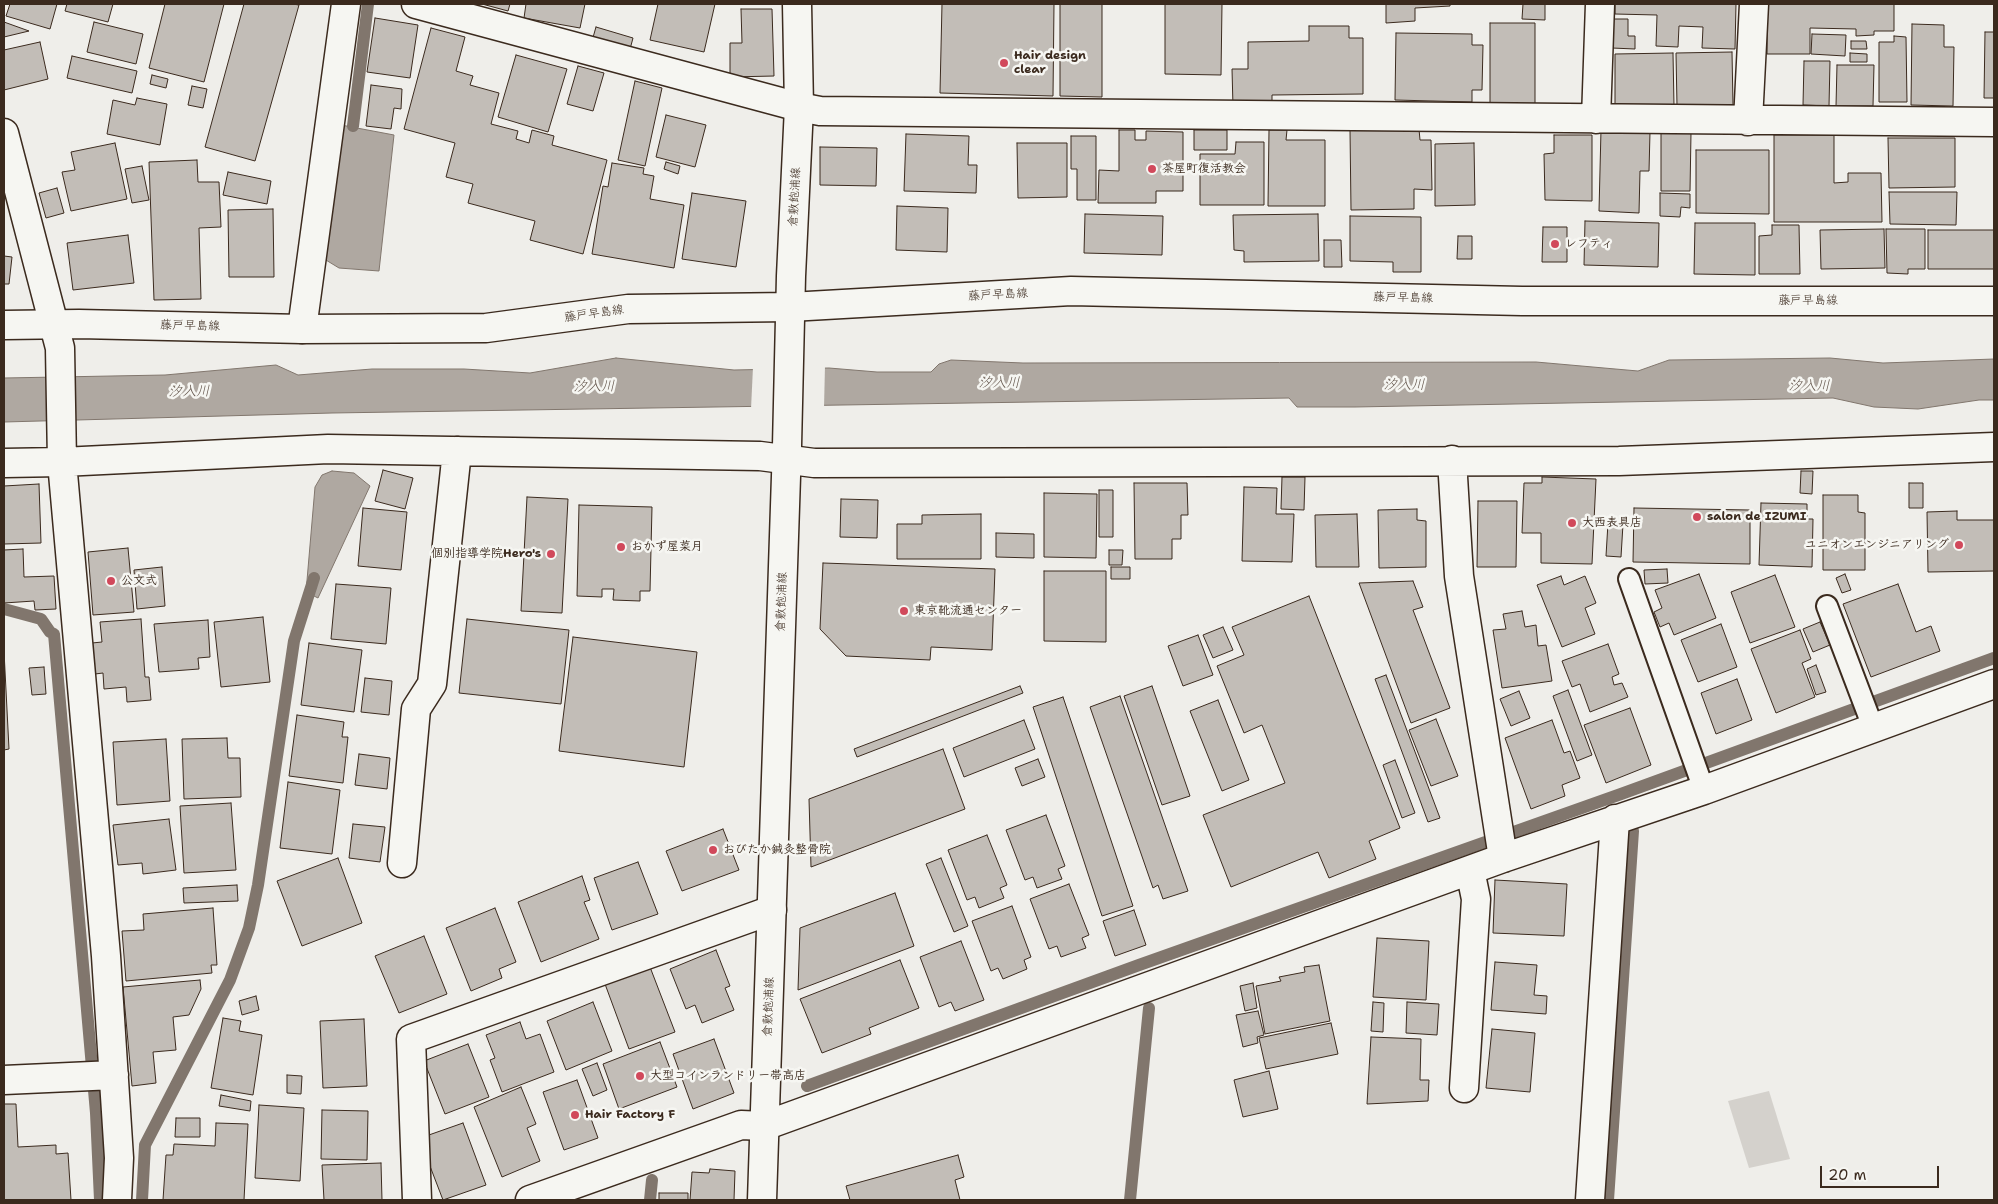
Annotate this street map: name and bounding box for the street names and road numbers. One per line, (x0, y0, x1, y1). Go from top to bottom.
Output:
street label: 倉敷飽浦線 (786, 167, 804, 227)
street label: 藤戸早島線 (968, 286, 1028, 304)
street label: 藤戸早島線 (1373, 290, 1433, 306)
street label: 藤戸早島線 (1778, 294, 1838, 308)
street label: 藤戸早島線 (563, 303, 625, 325)
street label: 藤戸早島線 (160, 318, 220, 334)
street label: 倉敷飽浦線 (774, 572, 790, 632)
street label: 倉敷飽浦線 (761, 977, 777, 1037)

